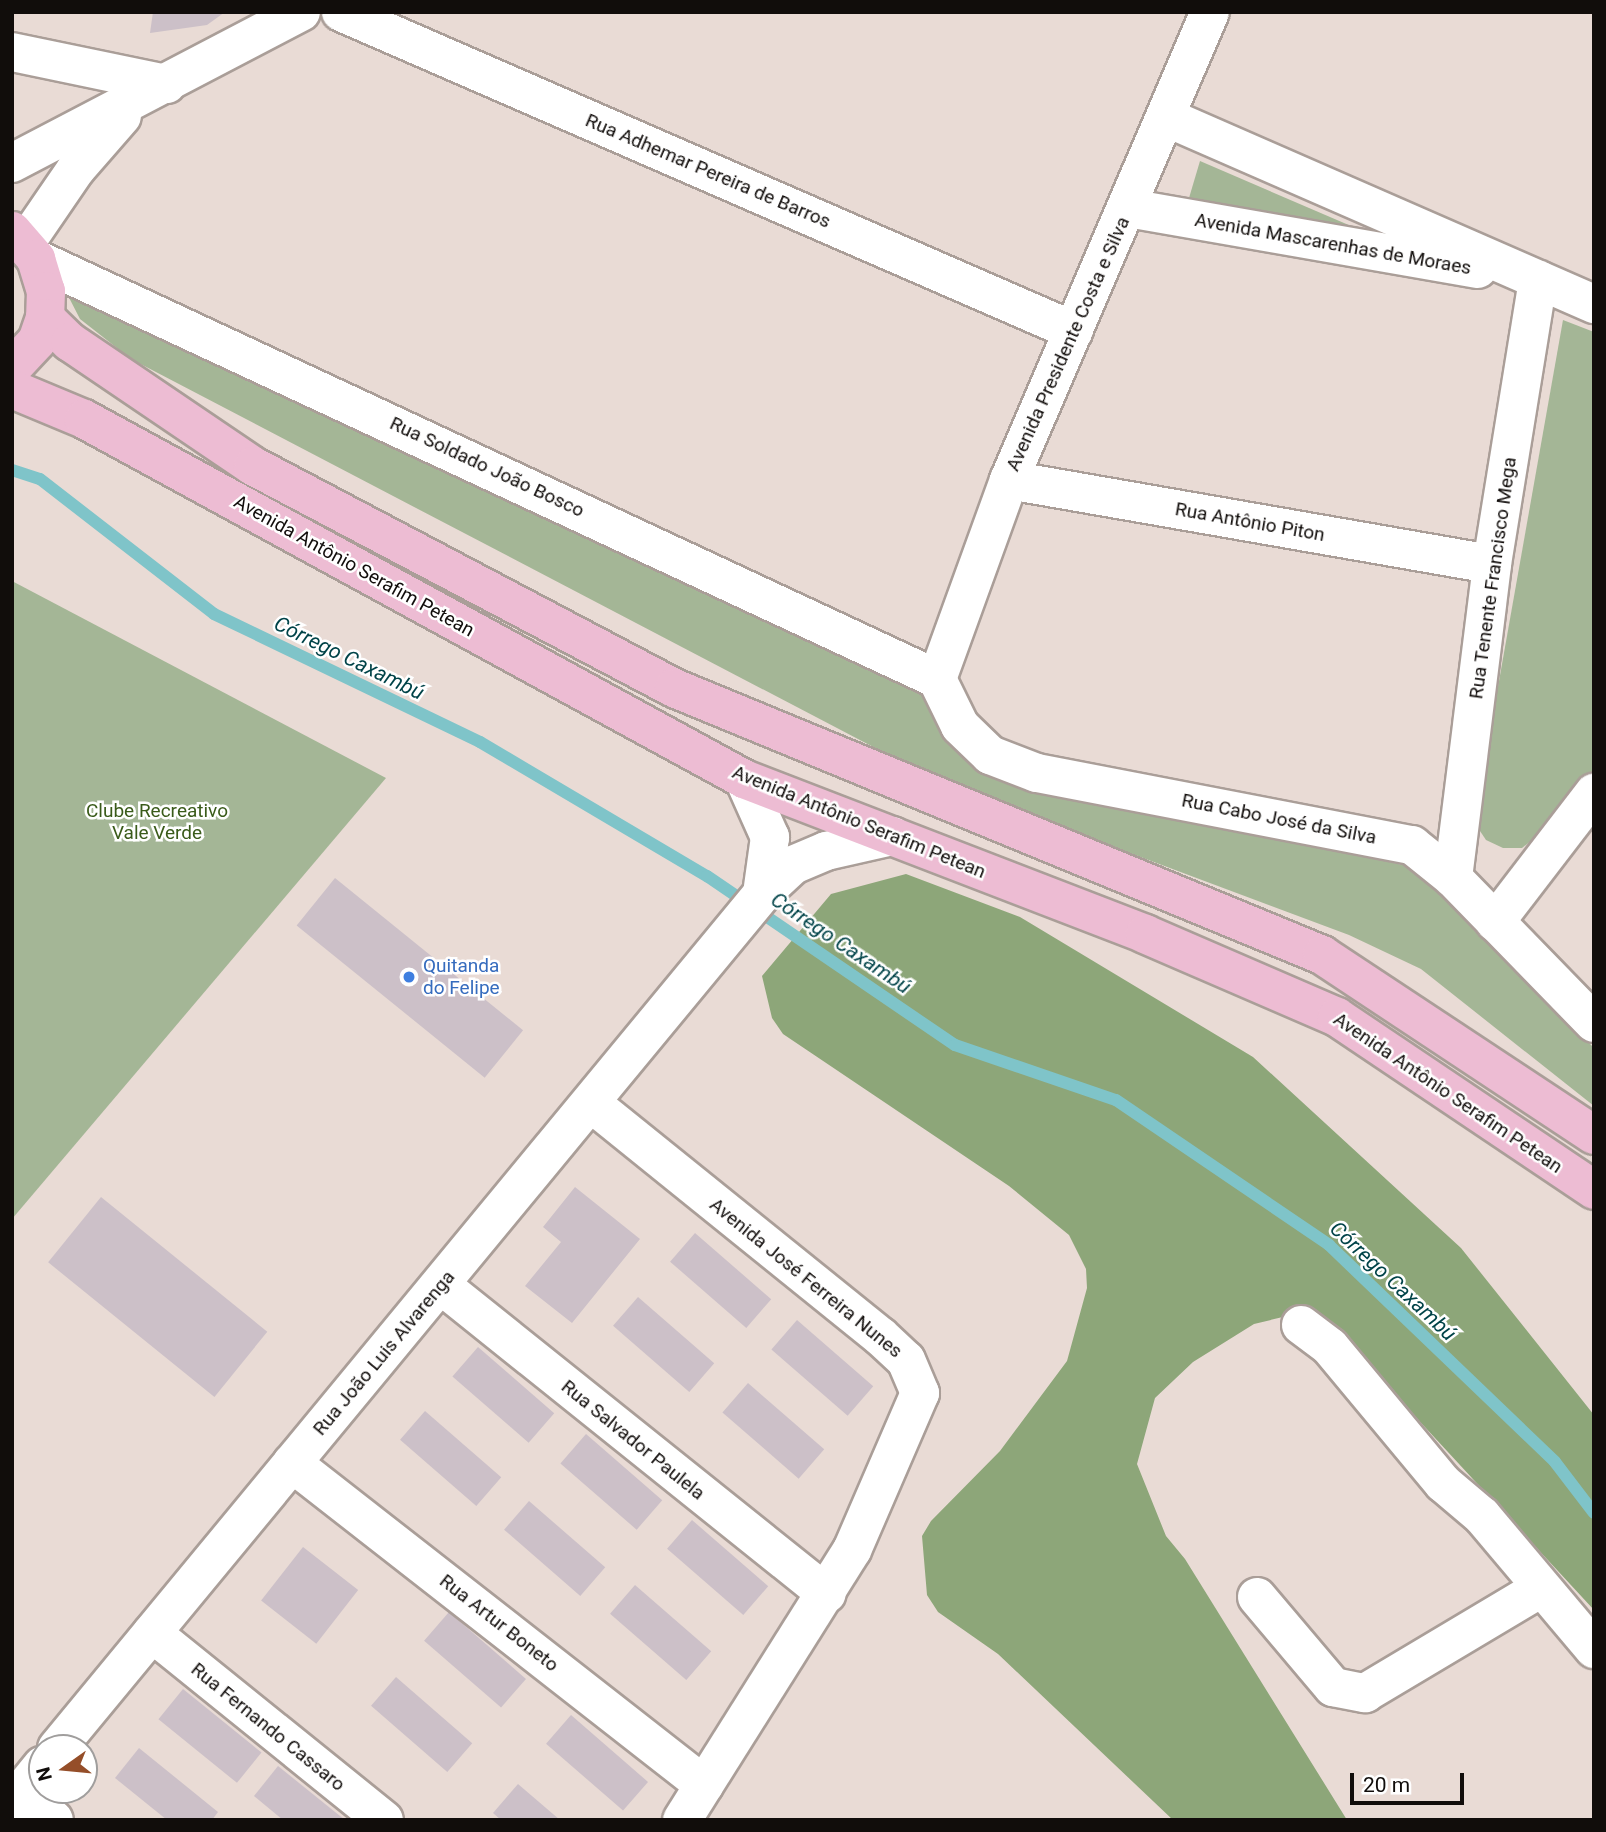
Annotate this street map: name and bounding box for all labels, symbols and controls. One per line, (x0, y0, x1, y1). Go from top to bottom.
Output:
street label: Rua Adhemar Pereira de Barros (582, 109, 834, 233)
street label: Avenida Mascarenhas de Moraes (1193, 208, 1473, 280)
street label: Avenida Presidente Costa e Silva (1001, 213, 1135, 475)
street label: Rua Soldado João Bosco (386, 412, 588, 522)
street label: Rua Tenente Francisco Mega (1465, 455, 1521, 701)
street label: Avenida Antônio Serafim Petean (230, 490, 478, 642)
street label: Rua Antônio Piton (1173, 498, 1327, 546)
water label: Córrego Caxambú (270, 611, 428, 705)
street label: Avenida Antônio Serafim Petean (729, 761, 989, 883)
street label: Rua Cabo José da Silva (1180, 789, 1378, 849)
park label: Clube Recreativo Vale Verde (86, 800, 228, 844)
water label: Córrego Caxambú (766, 887, 916, 999)
place label: Quitanda do Felipe (423, 955, 500, 999)
marker: Quitanda do Felipe (401, 969, 417, 985)
street label: Avenida Antônio Serafim Petean (1329, 1008, 1567, 1178)
street label: Avenida José Ferreira Nunes (705, 1193, 907, 1363)
water label: Córrego Caxambú (1325, 1216, 1461, 1346)
street label: Rua João Luis Alvarenga (308, 1266, 460, 1440)
street label: Rua Salvador Paulela (557, 1375, 709, 1505)
street label: Rua Artur Boneto (435, 1570, 563, 1676)
street label: Rua Fernando Cassaro (186, 1658, 350, 1796)
north arrow (28, 1734, 98, 1804)
scale bar (1354, 1758, 1468, 1802)
text: N (31, 1765, 57, 1783)
text: 20 m (1363, 1773, 1410, 1797)

